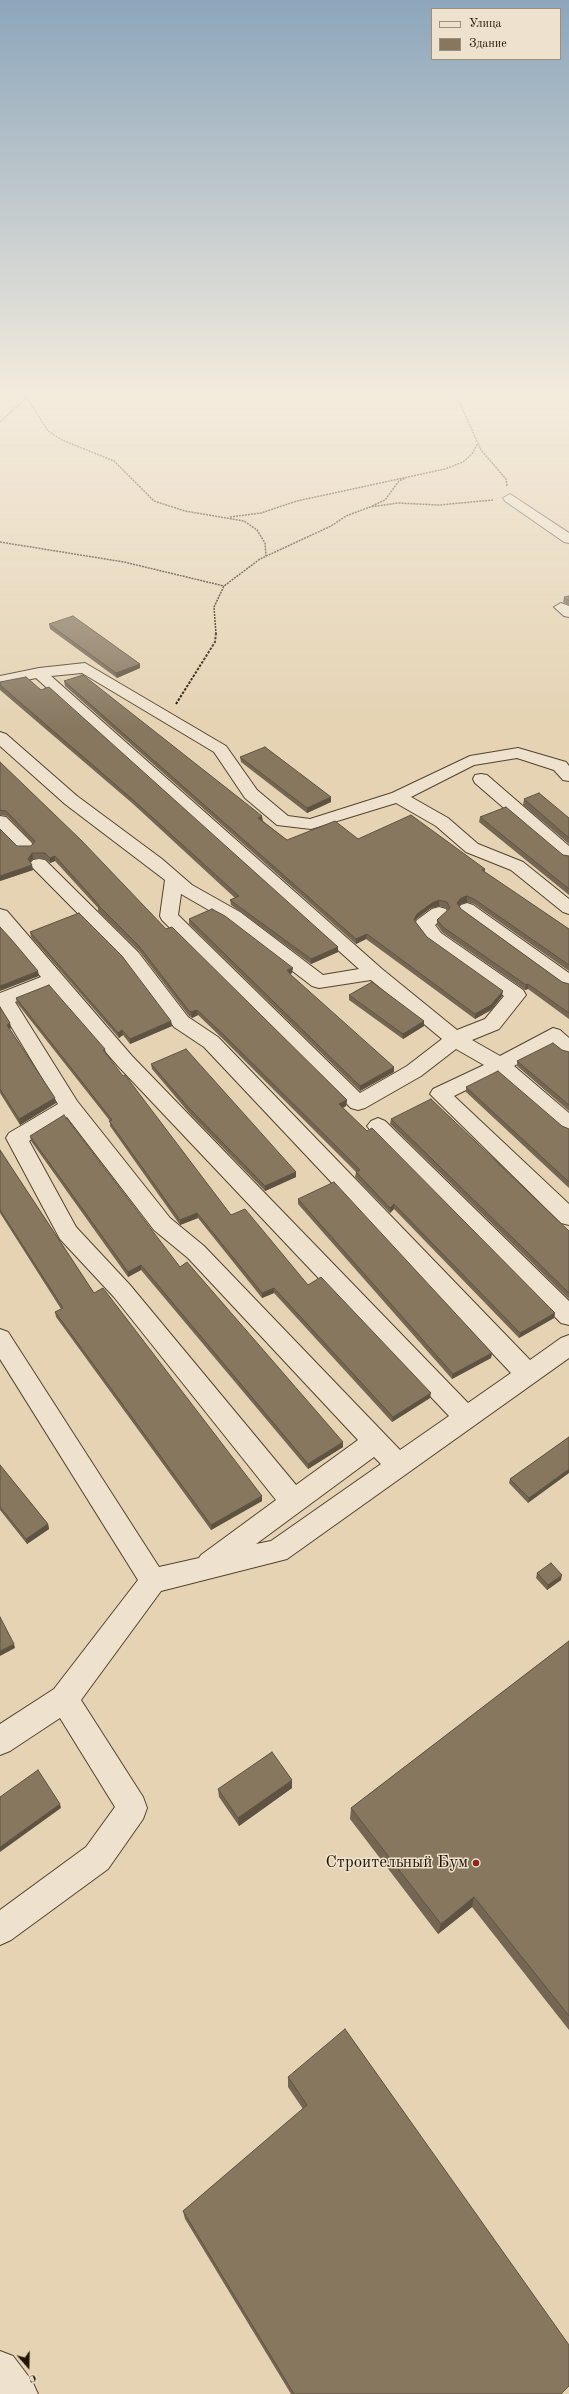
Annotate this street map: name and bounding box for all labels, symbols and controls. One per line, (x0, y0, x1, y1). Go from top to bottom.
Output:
legend (431, 8, 561, 60)
text: Улица (469, 18, 502, 30)
text: Здание (469, 38, 507, 50)
place label: Строительный Бум (325, 1853, 468, 1873)
marker: Строительный Бум (471, 1858, 481, 1868)
north arrow (8, 2346, 48, 2386)
text: С (27, 2371, 38, 2384)

